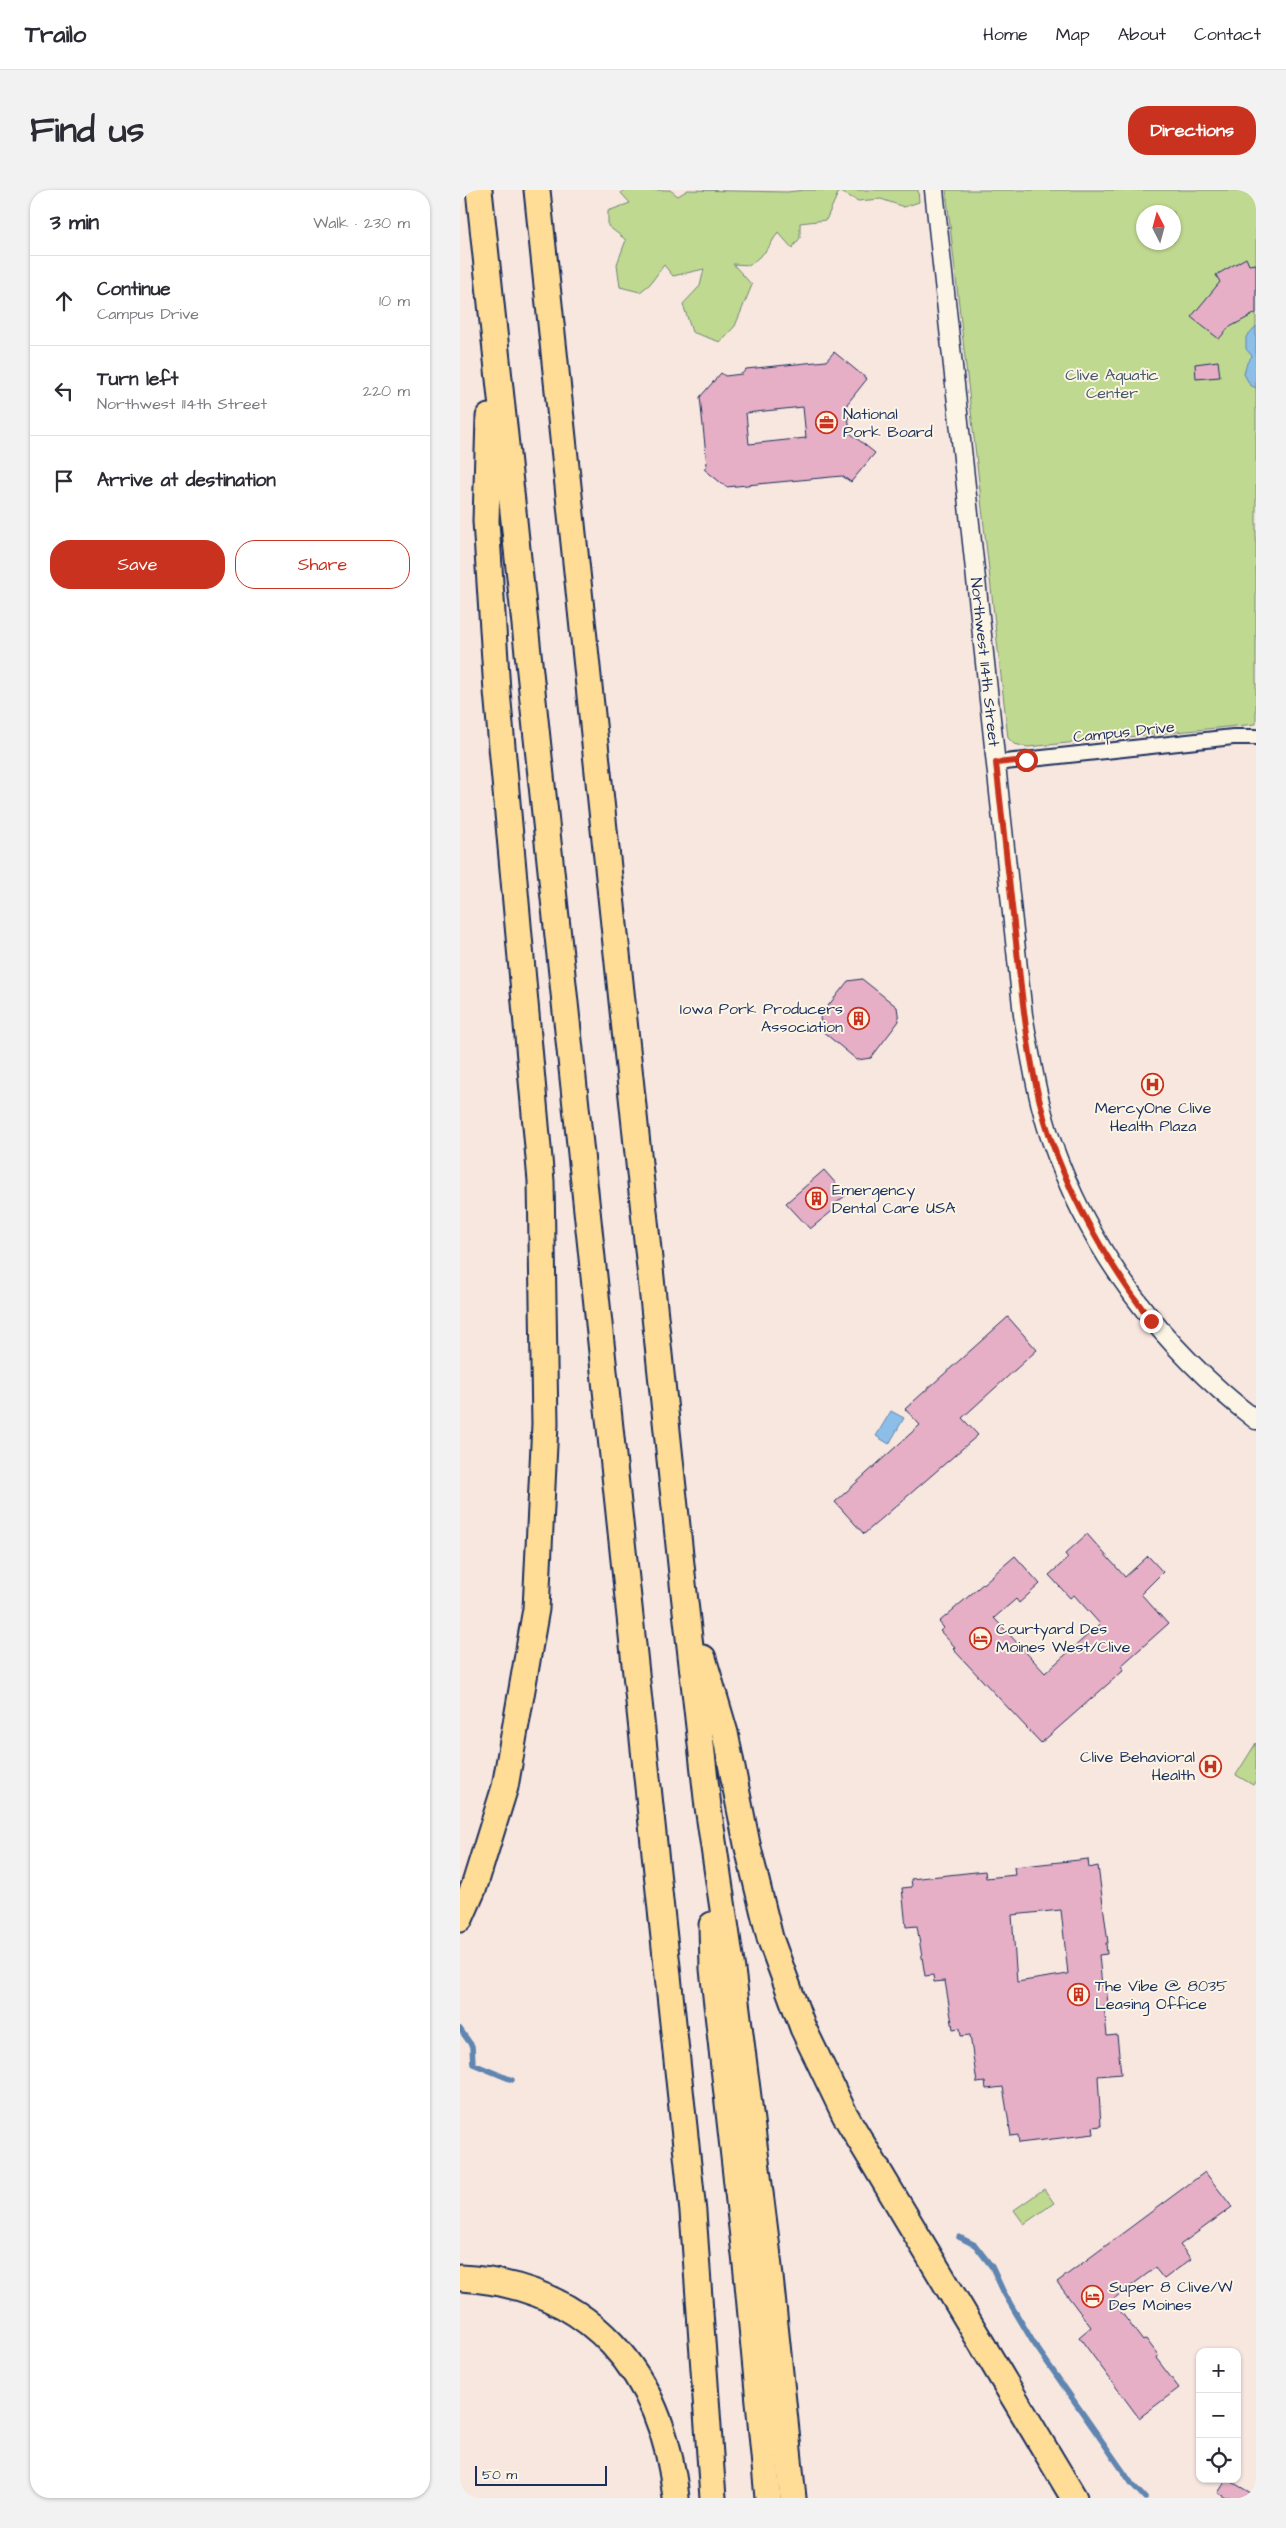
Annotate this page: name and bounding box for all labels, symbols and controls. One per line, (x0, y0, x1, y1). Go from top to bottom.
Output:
text: Trailo (25, 18, 86, 52)
text: Home (983, 22, 1028, 47)
text: Map (1056, 22, 1090, 47)
text: About (1118, 22, 1166, 47)
text: Contact (1194, 22, 1261, 47)
text: Find us (30, 106, 144, 155)
button: Directions (1128, 106, 1256, 155)
north arrow (1136, 205, 1181, 250)
text: 3 min (50, 208, 99, 237)
text: Walk · 230 m (313, 212, 410, 234)
text: Continue (97, 276, 171, 303)
icon: ahead (50, 287, 78, 315)
text: 10 m (379, 290, 410, 312)
text: Campus Drive (97, 303, 199, 325)
park label: Clive Aquatic Center (1065, 364, 1159, 404)
text: Turn left (97, 366, 178, 393)
icon: left (50, 377, 78, 405)
text: 220 m (363, 380, 410, 402)
text: Northwest 114th Street (97, 393, 267, 415)
place label: National Pork Board (843, 403, 933, 443)
office icon: National Pork Board (815, 411, 839, 435)
icon: arrive (50, 467, 78, 495)
text: Arrive at destination (97, 467, 276, 494)
button: Save (50, 540, 225, 589)
button: Share (235, 540, 410, 589)
street label: Northwest 114th Street (965, 577, 1005, 748)
street label: Campus Drive (1072, 716, 1176, 748)
route start (1015, 749, 1038, 772)
place label: Iowa Pork Producers Association (680, 998, 843, 1038)
building icon: Iowa Pork Producers Association (847, 1006, 871, 1030)
hospital icon: MercyOne Clive Health Plaza (1141, 1072, 1165, 1096)
place label: MercyOne Clive Health Plaza (1095, 1097, 1212, 1137)
place label: Emergency Dental Care USA (832, 1179, 955, 1219)
building icon: Emergency Dental Care USA (804, 1187, 828, 1211)
route end (1140, 1310, 1163, 1333)
place label: Courtyard Des Moines West/Clive (996, 1618, 1131, 1658)
hotel icon: Courtyard Des Moines West/Clive (968, 1626, 992, 1650)
place label: Clive Behavioral Health (1080, 1746, 1195, 1786)
hospital icon: Clive Behavioral Health (1199, 1754, 1223, 1778)
place label: The Vibe @ 8035 Leasing Office (1095, 1975, 1228, 2016)
building icon: The Vibe @ 8035 Leasing Office (1067, 1983, 1091, 2007)
place label: Super 8 Clive/W Des Moines (1109, 2276, 1233, 2316)
hotel icon: Super 8 Clive/W Des Moines (1081, 2284, 1105, 2308)
map controls (1196, 2348, 1241, 2483)
button: + (1196, 2348, 1241, 2393)
button: − (1196, 2393, 1241, 2438)
button: locate (1196, 2438, 1241, 2483)
scale bar (475, 2463, 608, 2486)
text: 50 m (482, 2465, 517, 2485)

